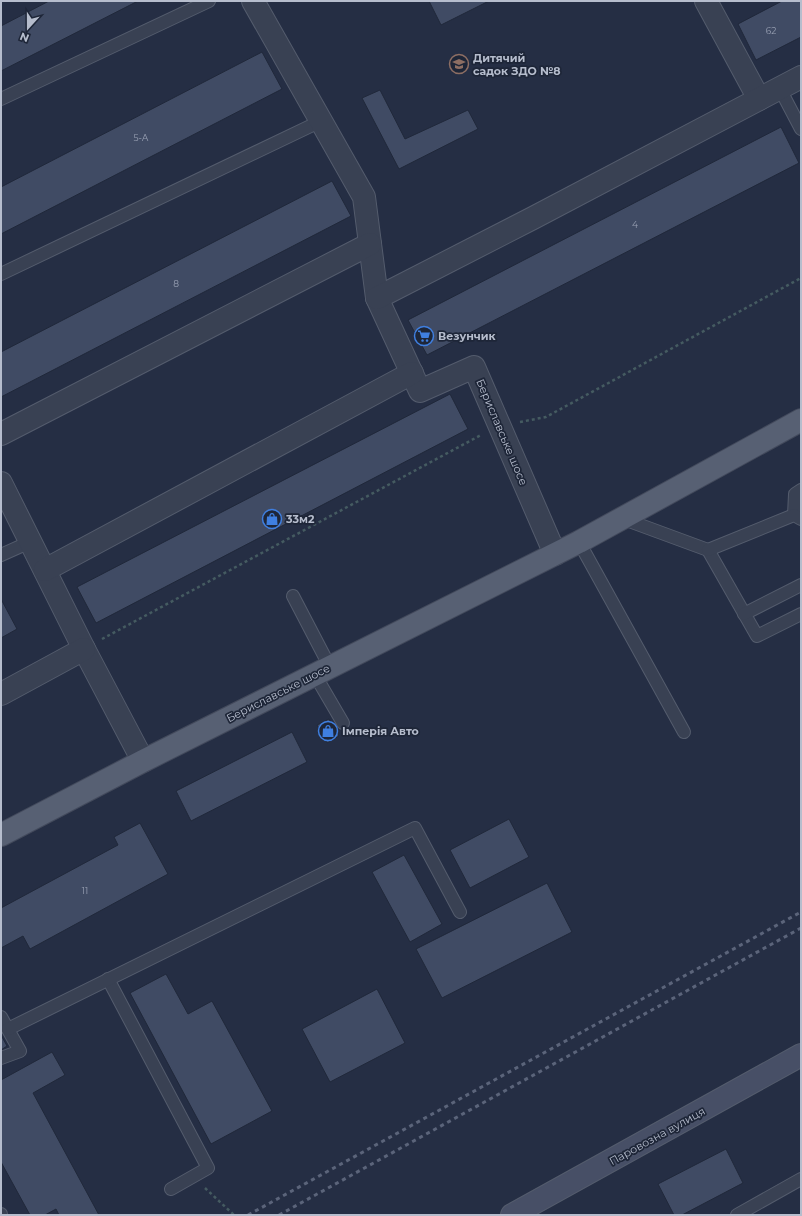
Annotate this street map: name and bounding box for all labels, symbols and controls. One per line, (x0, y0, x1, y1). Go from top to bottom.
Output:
north arrow (8, 8, 48, 48)
house number: 62 (766, 25, 776, 36)
text: N (18, 29, 31, 45)
place label: Дитячий садок ЗДО №8 (473, 51, 561, 78)
school or university icon: Дитячий садок ЗДО №8 (448, 53, 470, 75)
house number: 5-А (133, 132, 149, 143)
house number: 4 (632, 219, 638, 230)
house number: 8 (173, 278, 179, 289)
supermarket icon: Везунчик (413, 325, 435, 347)
place label: Везунчик (438, 329, 497, 343)
street label: Бериславське шосе (473, 377, 531, 488)
shop icon: 33м2 (261, 508, 283, 530)
place label: 33м2 (285, 512, 315, 526)
street label: Бериславське шосе (224, 661, 332, 725)
shop icon: Імперія Авто (317, 720, 339, 742)
place label: Імперія Авто (342, 724, 419, 738)
house number: 11 (82, 885, 88, 896)
street label: Паровозна вулиця (607, 1104, 707, 1168)

